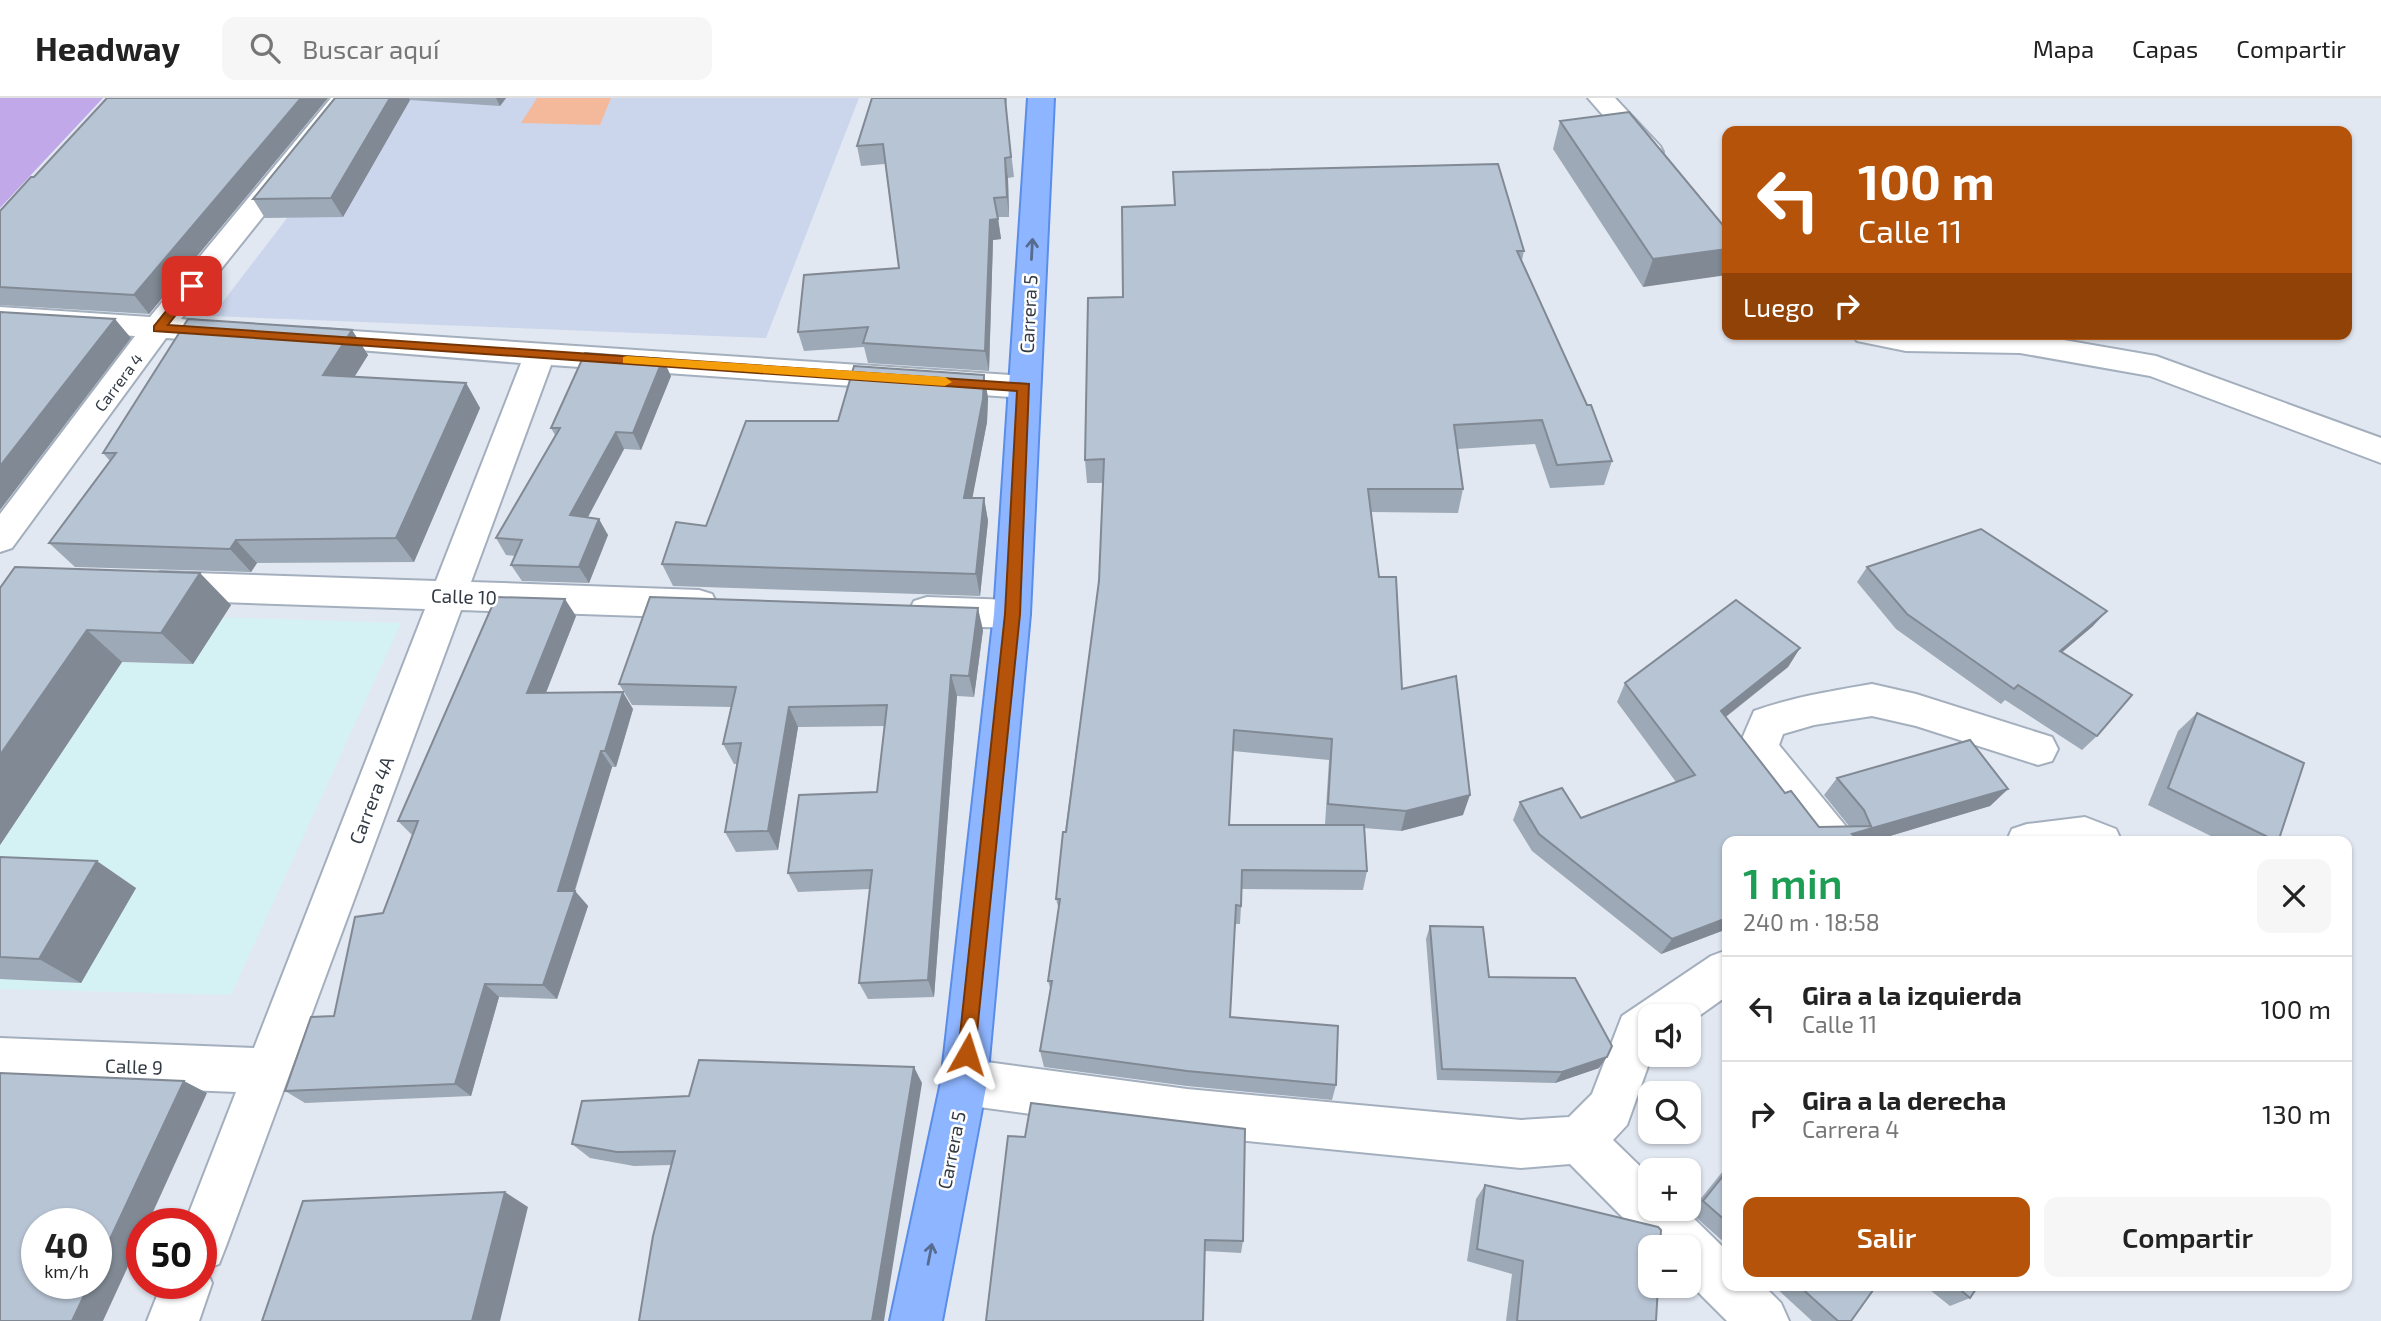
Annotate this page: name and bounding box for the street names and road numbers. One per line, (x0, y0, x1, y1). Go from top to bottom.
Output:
street label: Carrera 5 (1014, 274, 1042, 354)
street label: Carrera 4 (90, 349, 146, 415)
street label: Calle 10 (431, 583, 497, 609)
street label: Carrera 4A (344, 753, 398, 847)
street label: Calle 9 (105, 1053, 163, 1079)
street label: Carrera 5 (932, 1109, 970, 1191)

